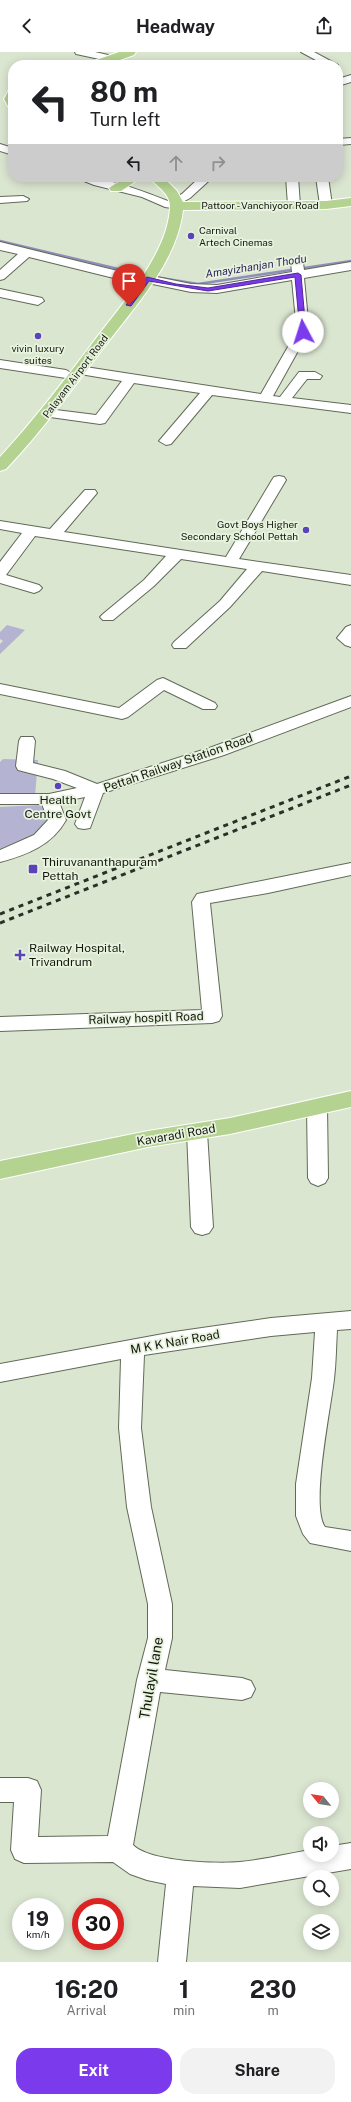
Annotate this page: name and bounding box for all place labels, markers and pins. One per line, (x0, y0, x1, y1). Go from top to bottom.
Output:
place label: Carnival Artech Cinemas (199, 224, 273, 248)
marker: Carnival Artech Cinemas (186, 231, 196, 241)
pin (112, 264, 146, 305)
marker: vivin luxury suites (33, 331, 43, 341)
place label: vivin luxury suites (12, 342, 65, 366)
place label: Govt Boys Higher Secondary School Pettah (181, 518, 298, 542)
marker: Govt Boys Higher Secondary School Pettah (301, 525, 311, 535)
marker: Health Centre Govt (53, 781, 63, 791)
place label: Health Centre Govt (25, 793, 92, 821)
place label: Thiruvananthapuram Pettah (42, 855, 157, 883)
marker: Thiruvananthapuram Pettah (27, 863, 39, 875)
place label: Railway Hospital, Trivandrum (29, 941, 125, 969)
marker: Railway Hospital, Trivandrum (14, 949, 26, 961)

